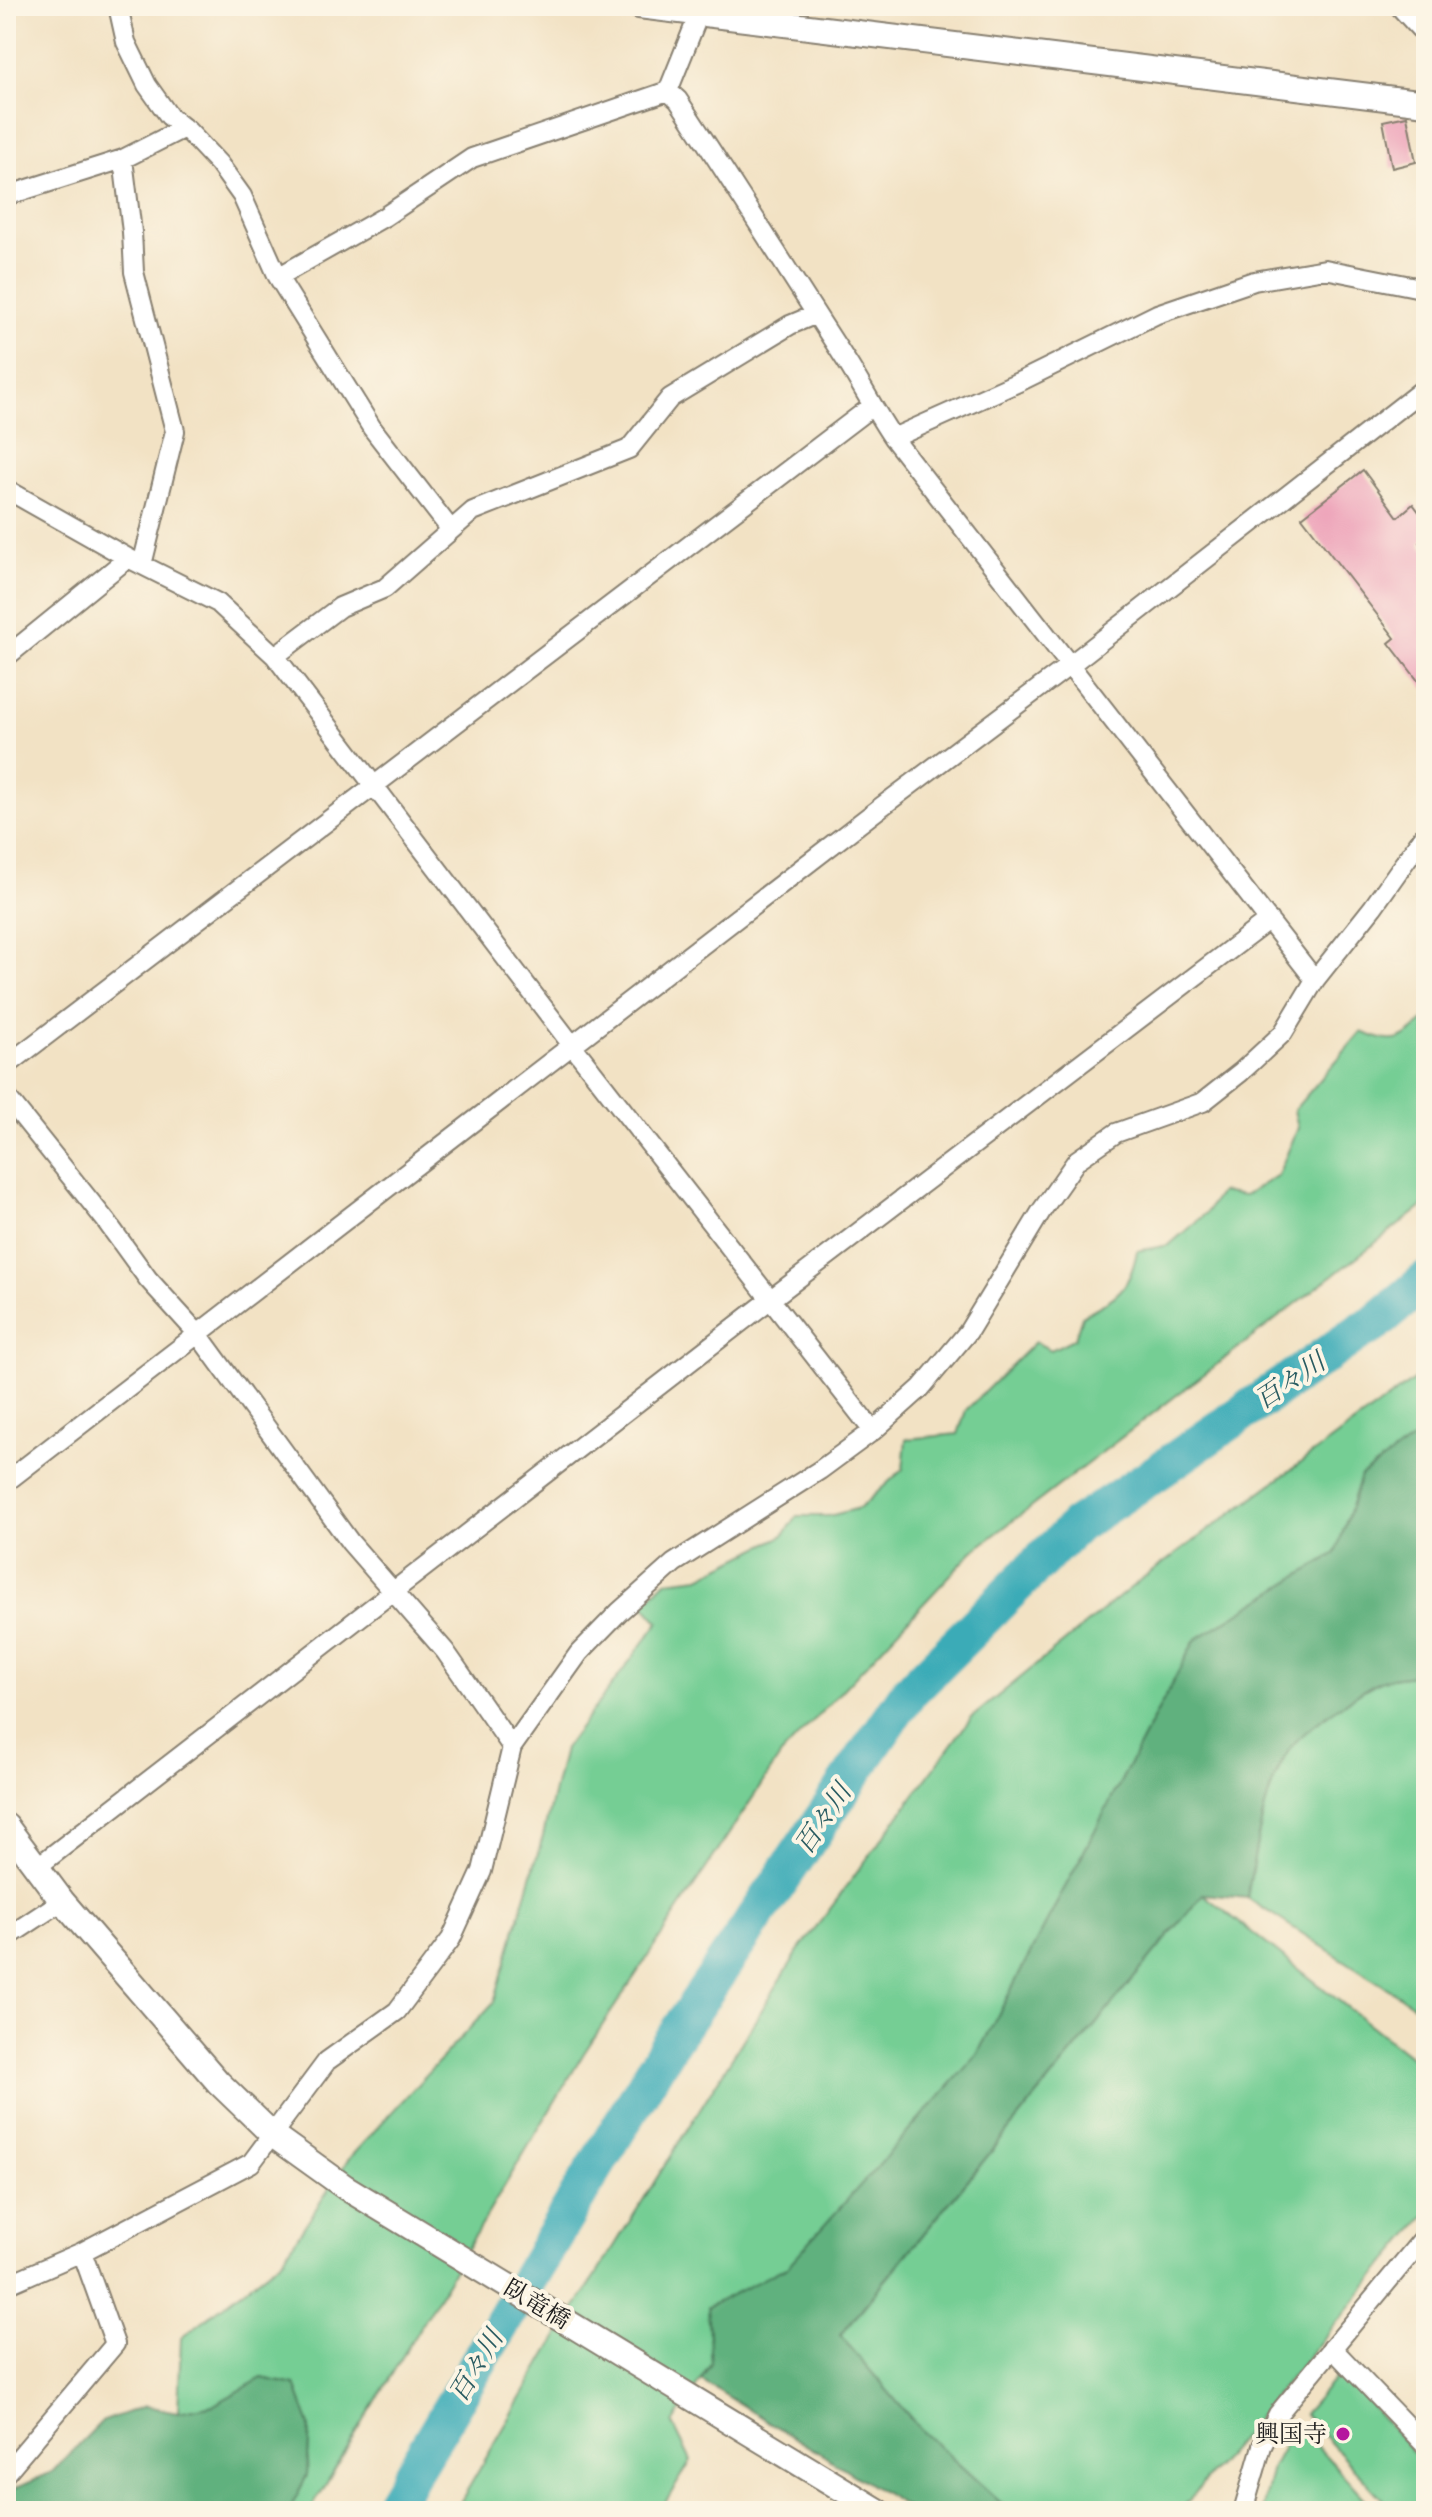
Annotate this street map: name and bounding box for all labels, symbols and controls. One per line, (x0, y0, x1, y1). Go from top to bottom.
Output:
water label: 百々川 (1249, 1345, 1333, 1416)
water label: 百々川 (788, 1776, 859, 1860)
street label: 臥竜橋 (499, 2273, 575, 2335)
water label: 百々川 (443, 2322, 511, 2407)
place label: 興国寺 (1255, 2420, 1327, 2448)
marker: 興国寺 (1334, 2425, 1352, 2443)

